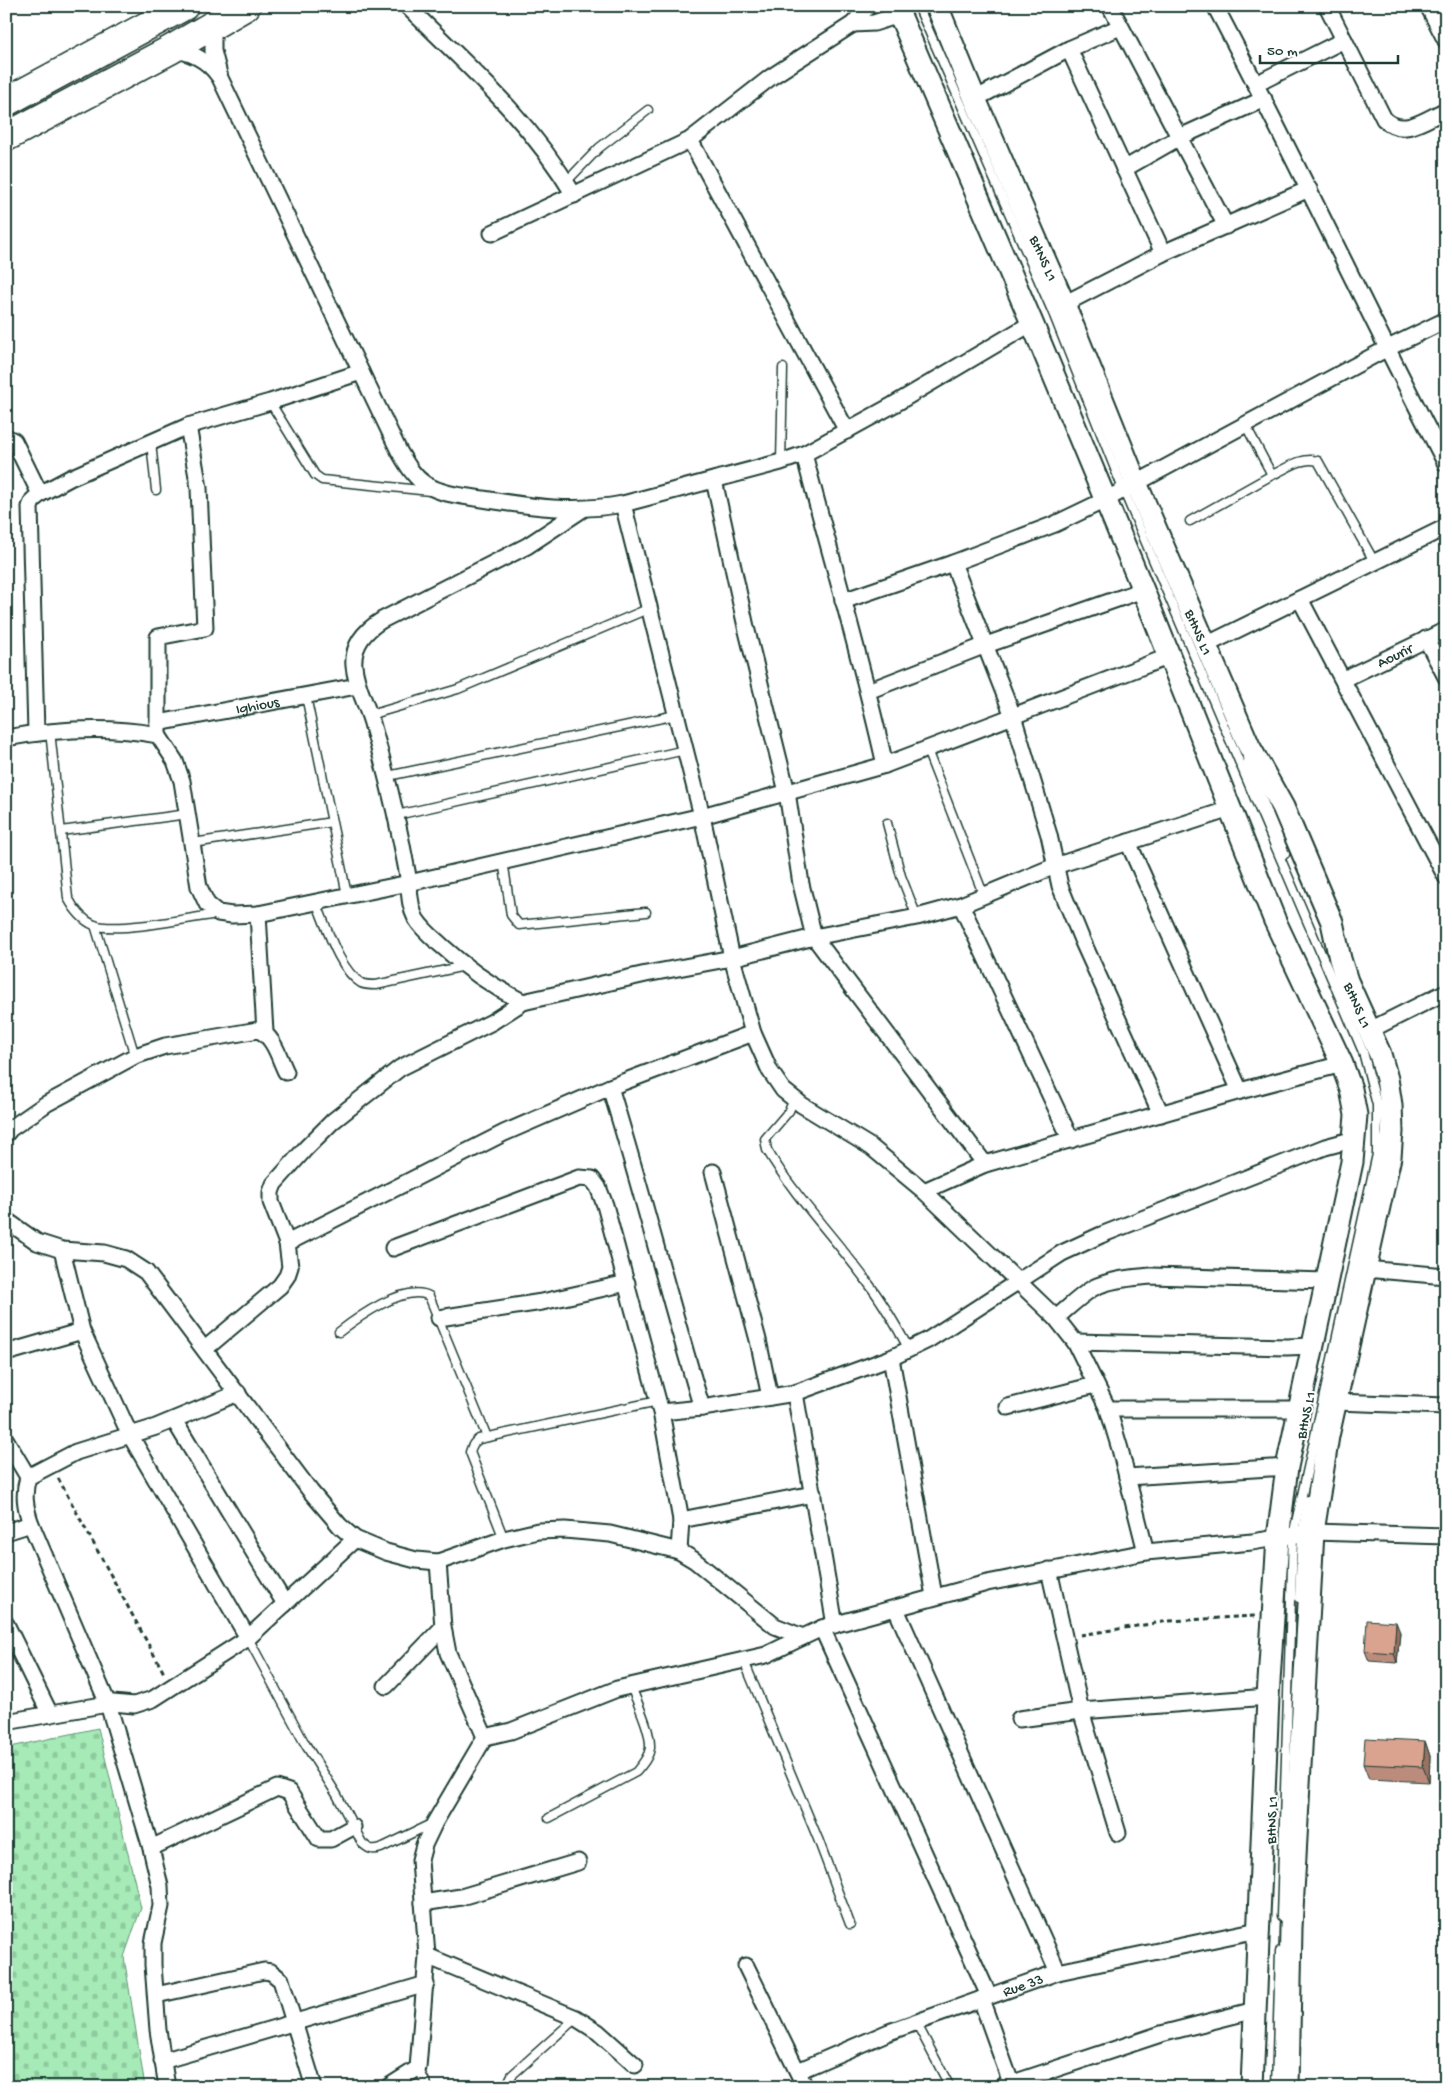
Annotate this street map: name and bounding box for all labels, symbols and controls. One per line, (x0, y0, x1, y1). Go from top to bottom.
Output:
scale bar (1260, 32, 1397, 64)
text: 50 m (1267, 43, 1298, 61)
street label: BHNS L1 (1024, 232, 1060, 284)
street label: BHNS L1 (1179, 606, 1215, 658)
street label: Aourir (1375, 640, 1418, 673)
street label: Ighious (234, 694, 281, 719)
street label: BHNS L1 (1338, 979, 1374, 1031)
street label: BHNS L1 (1293, 1390, 1321, 1442)
street label: BHNS L1 (1263, 1796, 1283, 1845)
street label: Rue 33 (1001, 1971, 1046, 2002)

